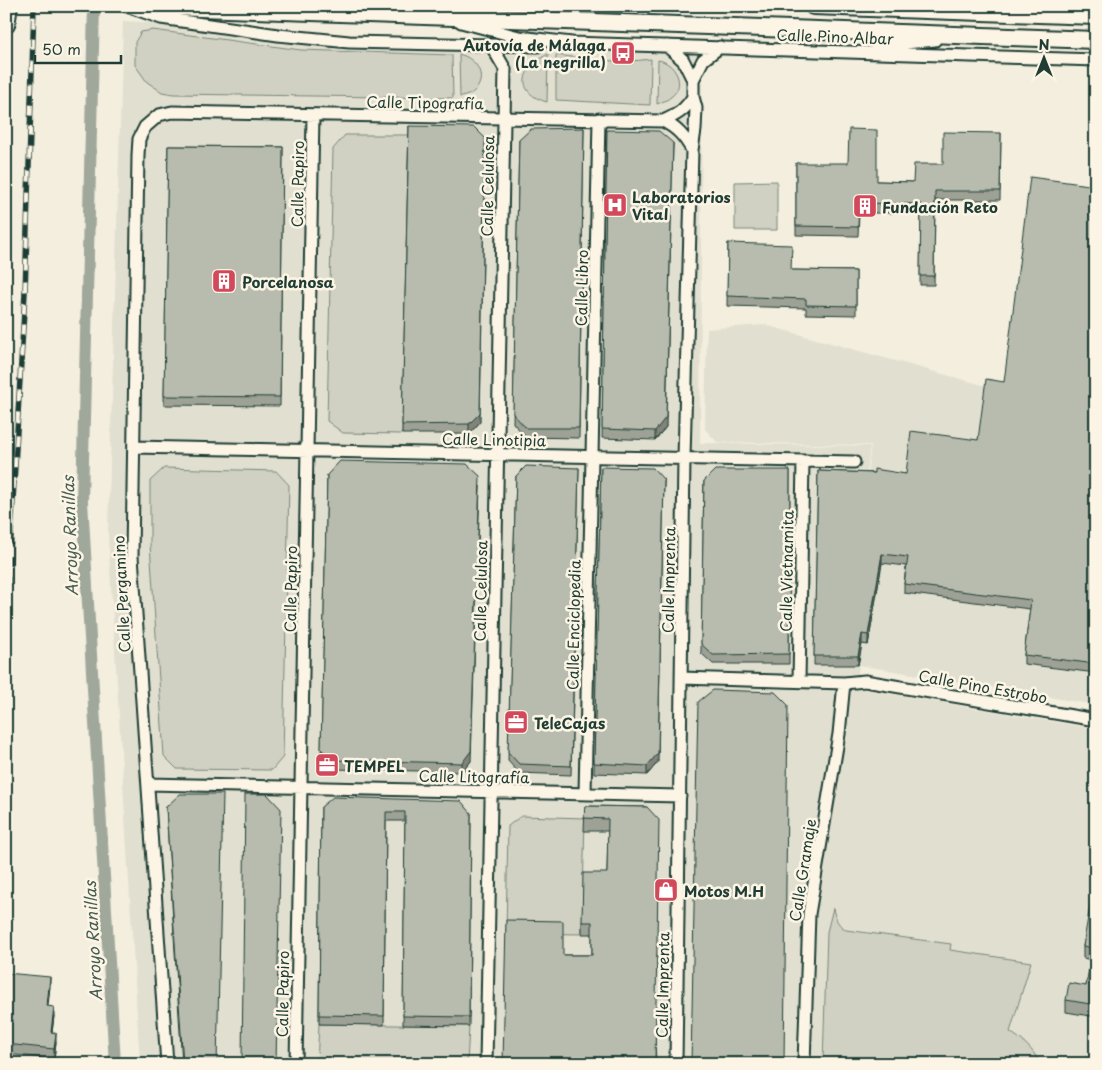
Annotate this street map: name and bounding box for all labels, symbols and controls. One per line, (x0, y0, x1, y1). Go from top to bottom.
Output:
street label: Calle Pino Albar (776, 22, 894, 50)
scale bar (35, 32, 121, 64)
north arrow (1020, 32, 1070, 82)
place label: Autovía de Málaga (La negrilla) (463, 33, 606, 73)
text: N (1038, 34, 1050, 55)
text: 50 m (42, 37, 81, 60)
bus stop icon: Autovía de Málaga (La negrilla) (610, 40, 636, 66)
street label: Calle Tipografía (366, 89, 484, 115)
street label: Calle Celulosa (475, 134, 499, 237)
street label: Calle Papiro (285, 140, 309, 228)
place label: Laboratorios Vital (632, 185, 731, 225)
hospital icon: Laboratorios Vital (602, 192, 628, 218)
building icon: Fundación Reto (852, 193, 878, 219)
place label: Fundación Reto (882, 195, 998, 218)
street label: Calle Libro (569, 249, 593, 327)
building icon: Porcelanosa (211, 268, 237, 294)
place label: Porcelanosa (242, 270, 334, 293)
street label: Calle Linotipia (442, 427, 547, 451)
water label: Arroyo Ranillas (55, 474, 83, 596)
street label: Calle Vietnamita (773, 509, 799, 632)
street label: Calle Imprenta (656, 526, 680, 633)
street label: Calle Pergamino (106, 535, 136, 653)
street label: Calle Celulosa (468, 539, 492, 642)
street label: Calle Papiro (278, 545, 302, 633)
street label: Calle Enciclopedia (560, 559, 586, 690)
street label: Calle Pino Estrobo (917, 663, 1049, 709)
office icon: TeleCajas (503, 709, 529, 735)
place label: TeleCajas (534, 711, 605, 734)
office icon: TEMPEL (314, 752, 340, 778)
place label: TEMPEL (344, 754, 405, 777)
street label: Calle Litografía (418, 764, 530, 788)
street label: Calle Gramaje (783, 817, 821, 923)
shop icon: Motos M.H (653, 877, 679, 903)
water label: Arroyo Ranillas (77, 879, 107, 1002)
place label: Motos M.H (684, 879, 764, 902)
street label: Calle Imprenta (650, 931, 674, 1038)
street label: Calle Papiro (270, 950, 294, 1038)

